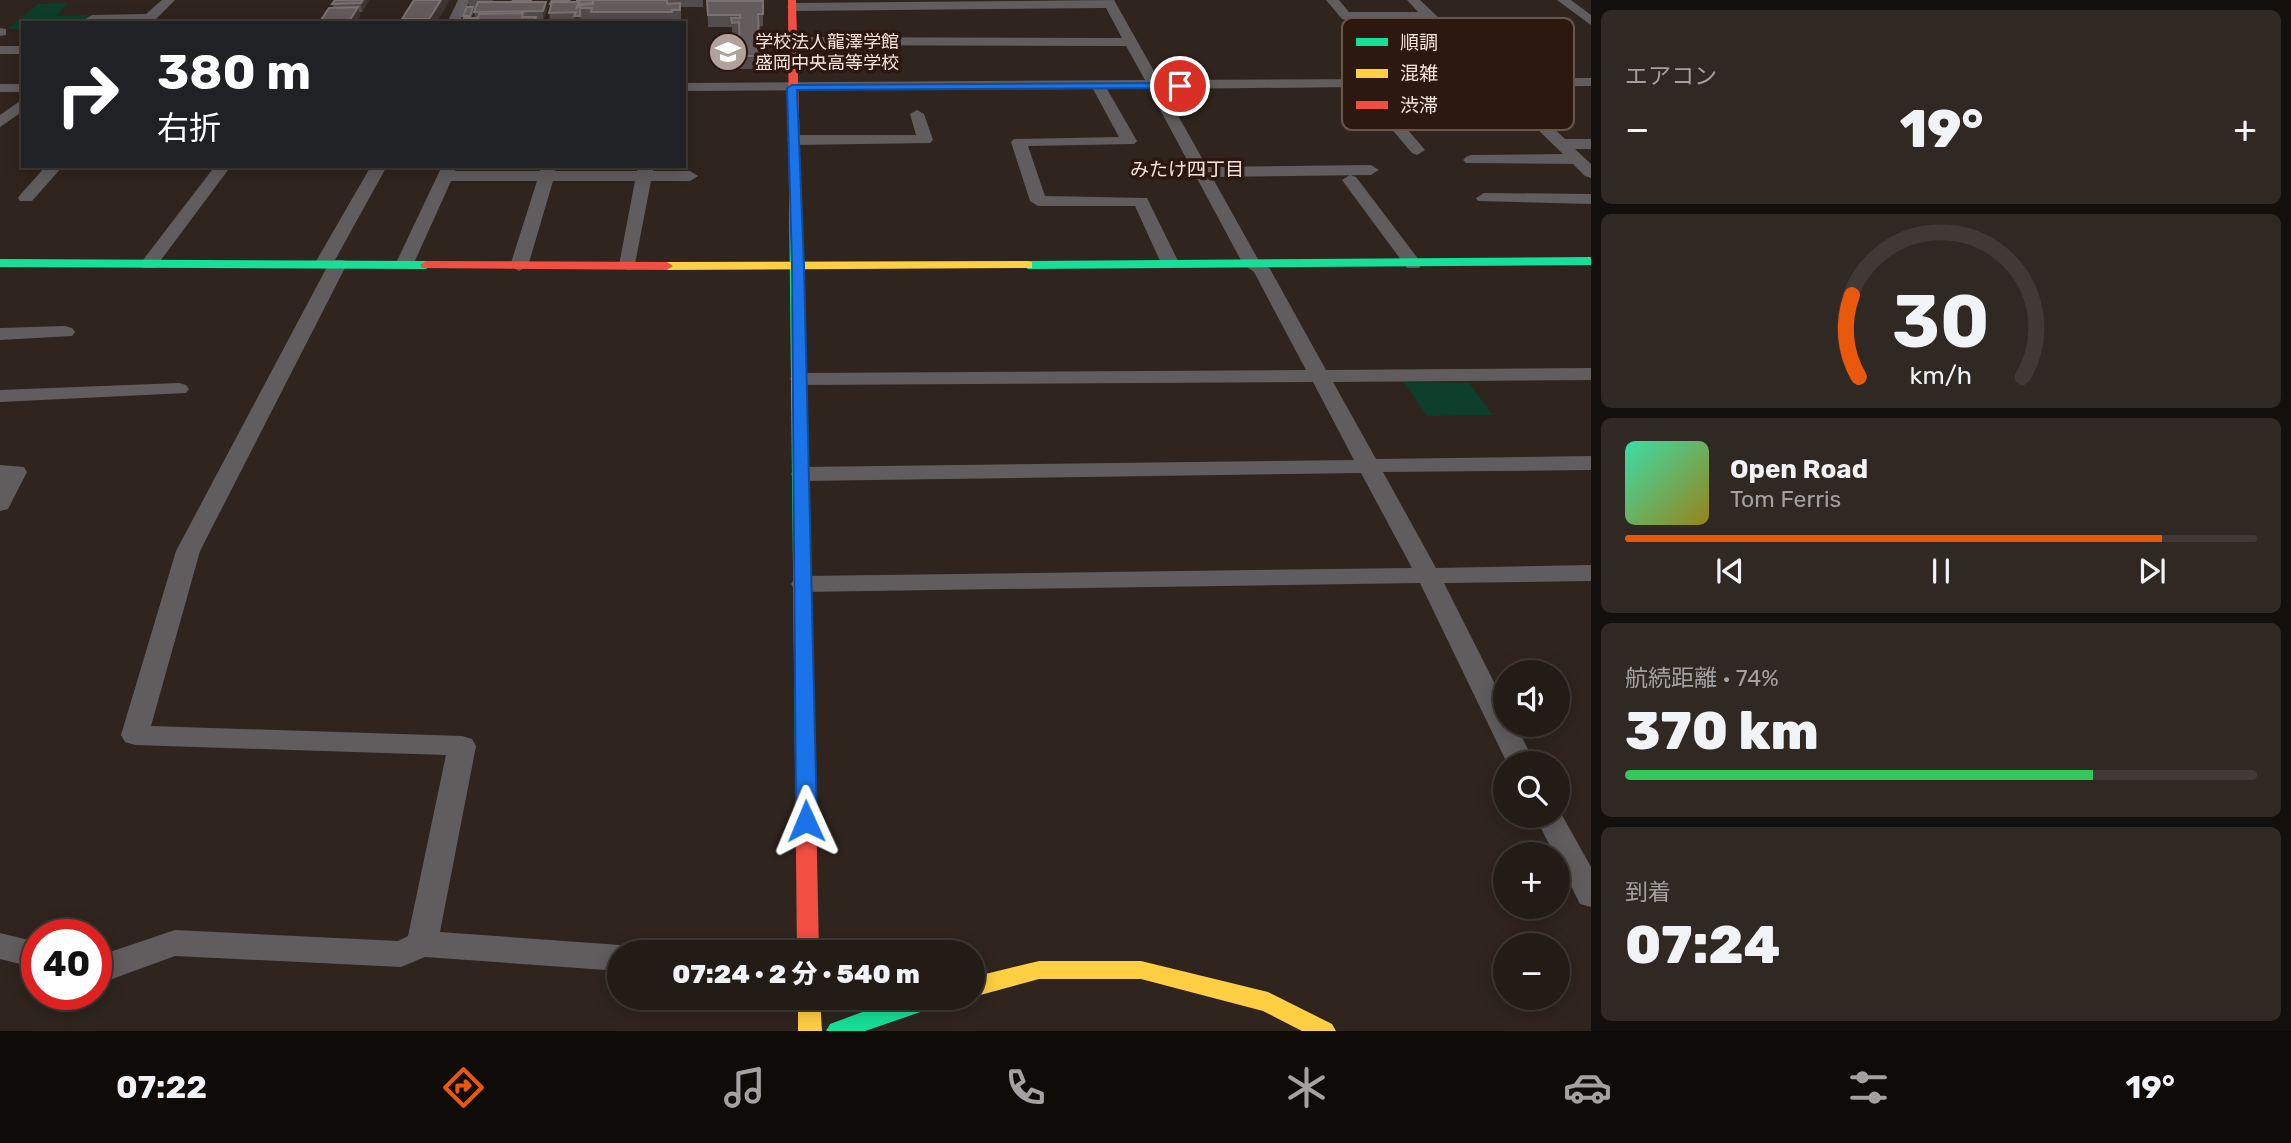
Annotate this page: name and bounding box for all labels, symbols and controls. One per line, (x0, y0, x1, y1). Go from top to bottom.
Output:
legend (1342, 18, 1574, 130)
school or university icon: 学校法人龍澤学館 盛岡中央高等学校 (707, 31, 749, 73)
place label: 学校法人龍澤学館 盛岡中央高等学校 (755, 31, 899, 74)
text: 順調 (1400, 31, 1438, 54)
text: 380 m (157, 43, 311, 101)
icon: right (42, 49, 133, 140)
pin (1150, 56, 1210, 116)
text: 混雑 (1400, 62, 1438, 85)
text: エアコン (1625, 62, 1717, 90)
icon: arrive (1161, 67, 1199, 105)
text: 渋滞 (1400, 94, 1438, 117)
text: 19° (1900, 98, 1983, 160)
text: − (1625, 106, 1650, 152)
text: + (2233, 106, 2257, 152)
text: 右折 (157, 109, 221, 147)
district label: みたけ四丁目 (1130, 158, 1244, 181)
text: 30 (1892, 280, 1990, 366)
text: km/h (1910, 361, 1972, 390)
text: Open Road (1730, 454, 1868, 485)
text: Tom Ferris (1730, 485, 1841, 513)
icon: previous (1711, 552, 1749, 590)
icon: pause (1922, 552, 1960, 590)
icon: next (2133, 552, 2171, 590)
map controls (1493, 660, 1570, 1010)
button: sound (1493, 660, 1570, 737)
text: 航続距離 · 74% (1625, 664, 1779, 692)
text: 370 km (1625, 700, 1819, 762)
button: search (1493, 751, 1570, 828)
position arrow (769, 784, 843, 858)
button: + (1493, 842, 1570, 919)
text: 到着 (1625, 878, 1671, 906)
text: 07:24 (1625, 914, 1780, 976)
speed limit sign: 40 (21, 919, 112, 1010)
button: − (1493, 933, 1570, 1010)
text: 07:24 · 2 分 · 540 m (672, 959, 920, 990)
icon: directions (439, 1063, 488, 1112)
icon: music (720, 1063, 769, 1112)
icon: phone (1001, 1063, 1050, 1112)
icon: climate (1282, 1063, 1331, 1112)
icon: car (1563, 1063, 1612, 1112)
icon: filters (1844, 1063, 1893, 1112)
text: 07:22 (116, 1068, 207, 1106)
text: 19° (2125, 1068, 2175, 1106)

